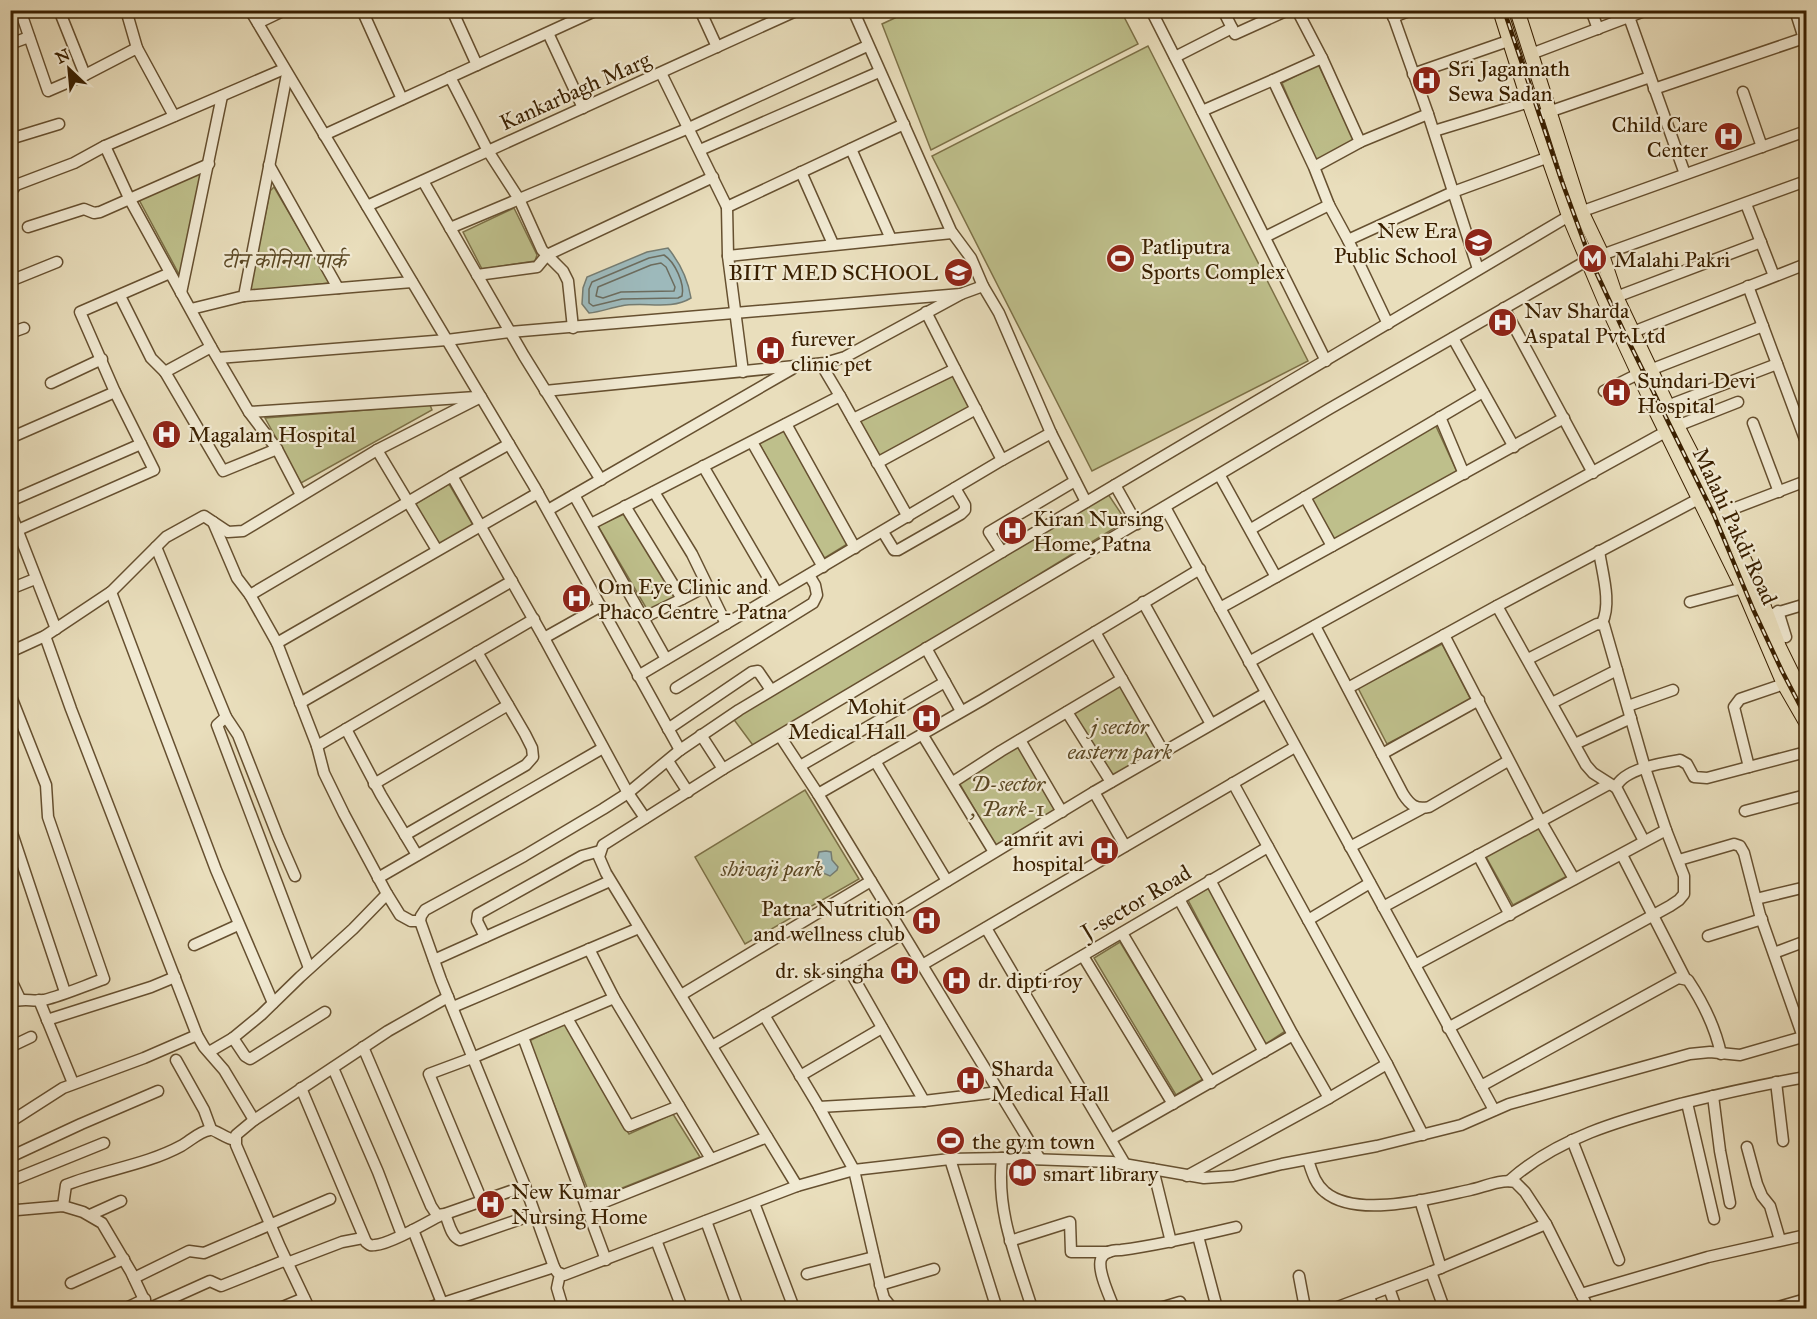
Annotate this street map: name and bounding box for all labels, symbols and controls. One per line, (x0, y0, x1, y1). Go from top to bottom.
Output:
north arrow (39, 39, 99, 99)
text: N (52, 44, 73, 67)
street label: Kankarbagh Marg (495, 45, 655, 136)
place label: Sri Jagannath Sewa Sadan (1448, 55, 1570, 107)
hospital icon: Sri Jagannath Sewa Sadan (1411, 65, 1443, 97)
place label: Child Care Center (1612, 111, 1709, 163)
hospital icon: Child Care Center (1713, 121, 1745, 153)
place label: New Era Public School (1334, 217, 1458, 269)
school or university icon: New Era Public School (1462, 227, 1494, 259)
place label: Patliputra Sports Complex (1141, 233, 1285, 285)
sports icon: Patliputra Sports Complex (1104, 243, 1136, 275)
metro station icon: Malahi Pakri (1577, 243, 1609, 275)
place label: Malahi Pakri (1614, 246, 1730, 273)
park label: टीन कोनिया पार्क (222, 247, 351, 274)
school or university icon: BIIT MED SCHOOL (943, 256, 975, 288)
place label: BIIT MED SCHOOL (728, 259, 938, 286)
place label: Nav Sharda Aspatal Pvt Ltd (1523, 297, 1666, 349)
hospital icon: Nav Sharda Aspatal Pvt Ltd (1487, 307, 1519, 339)
place label: furever clinic pet (791, 325, 872, 377)
hospital icon: furever clinic pet (754, 335, 786, 367)
place label: Sundari Devi Hospital (1637, 367, 1756, 419)
hospital icon: Sundari Devi Hospital (1600, 377, 1632, 409)
hospital icon: Magalam Hospital (151, 418, 183, 450)
place label: Magalam Hospital (188, 421, 356, 448)
street label: Malahi Pakdi Road (1687, 443, 1783, 609)
place label: Kiran Nursing Home, Patna (1033, 505, 1164, 557)
hospital icon: Kiran Nursing Home, Patna (996, 515, 1028, 547)
place label: Om Eye Clinic and Phaco Centre - Patna (598, 573, 788, 625)
hospital icon: Om Eye Clinic and Phaco Centre - Patna (561, 583, 593, 615)
place label: Mohit Medical Hall (788, 693, 906, 745)
hospital icon: Mohit Medical Hall (911, 703, 943, 735)
park label: j sector eastern park (1068, 713, 1173, 765)
park label: D-sector , Park-1 (969, 770, 1047, 822)
place label: amrit avi hospital (1004, 825, 1084, 877)
hospital icon: amrit avi hospital (1089, 835, 1121, 867)
park label: shivaji park (720, 855, 823, 882)
street label: J-sector Road (1075, 859, 1196, 946)
place label: Patna Nutrition and wellness club (753, 895, 905, 947)
hospital icon: Patna Nutrition and wellness club (910, 905, 942, 937)
hospital icon: dr. sk singha (889, 954, 921, 986)
place label: dr. sk singha (775, 957, 885, 984)
hospital icon: dr. dipti roy (941, 964, 973, 996)
place label: dr. dipti roy (978, 967, 1083, 994)
place label: Sharda Medical Hall (991, 1055, 1109, 1107)
hospital icon: Sharda Medical Hall (954, 1065, 986, 1097)
sports icon: the gym town (935, 1125, 967, 1157)
place label: the gym town (972, 1128, 1095, 1155)
library icon: smart library (1006, 1157, 1038, 1189)
place label: smart library (1043, 1160, 1159, 1187)
place label: New Kumar Nursing Home (511, 1178, 648, 1230)
hospital icon: New Kumar Nursing Home (474, 1188, 506, 1220)

